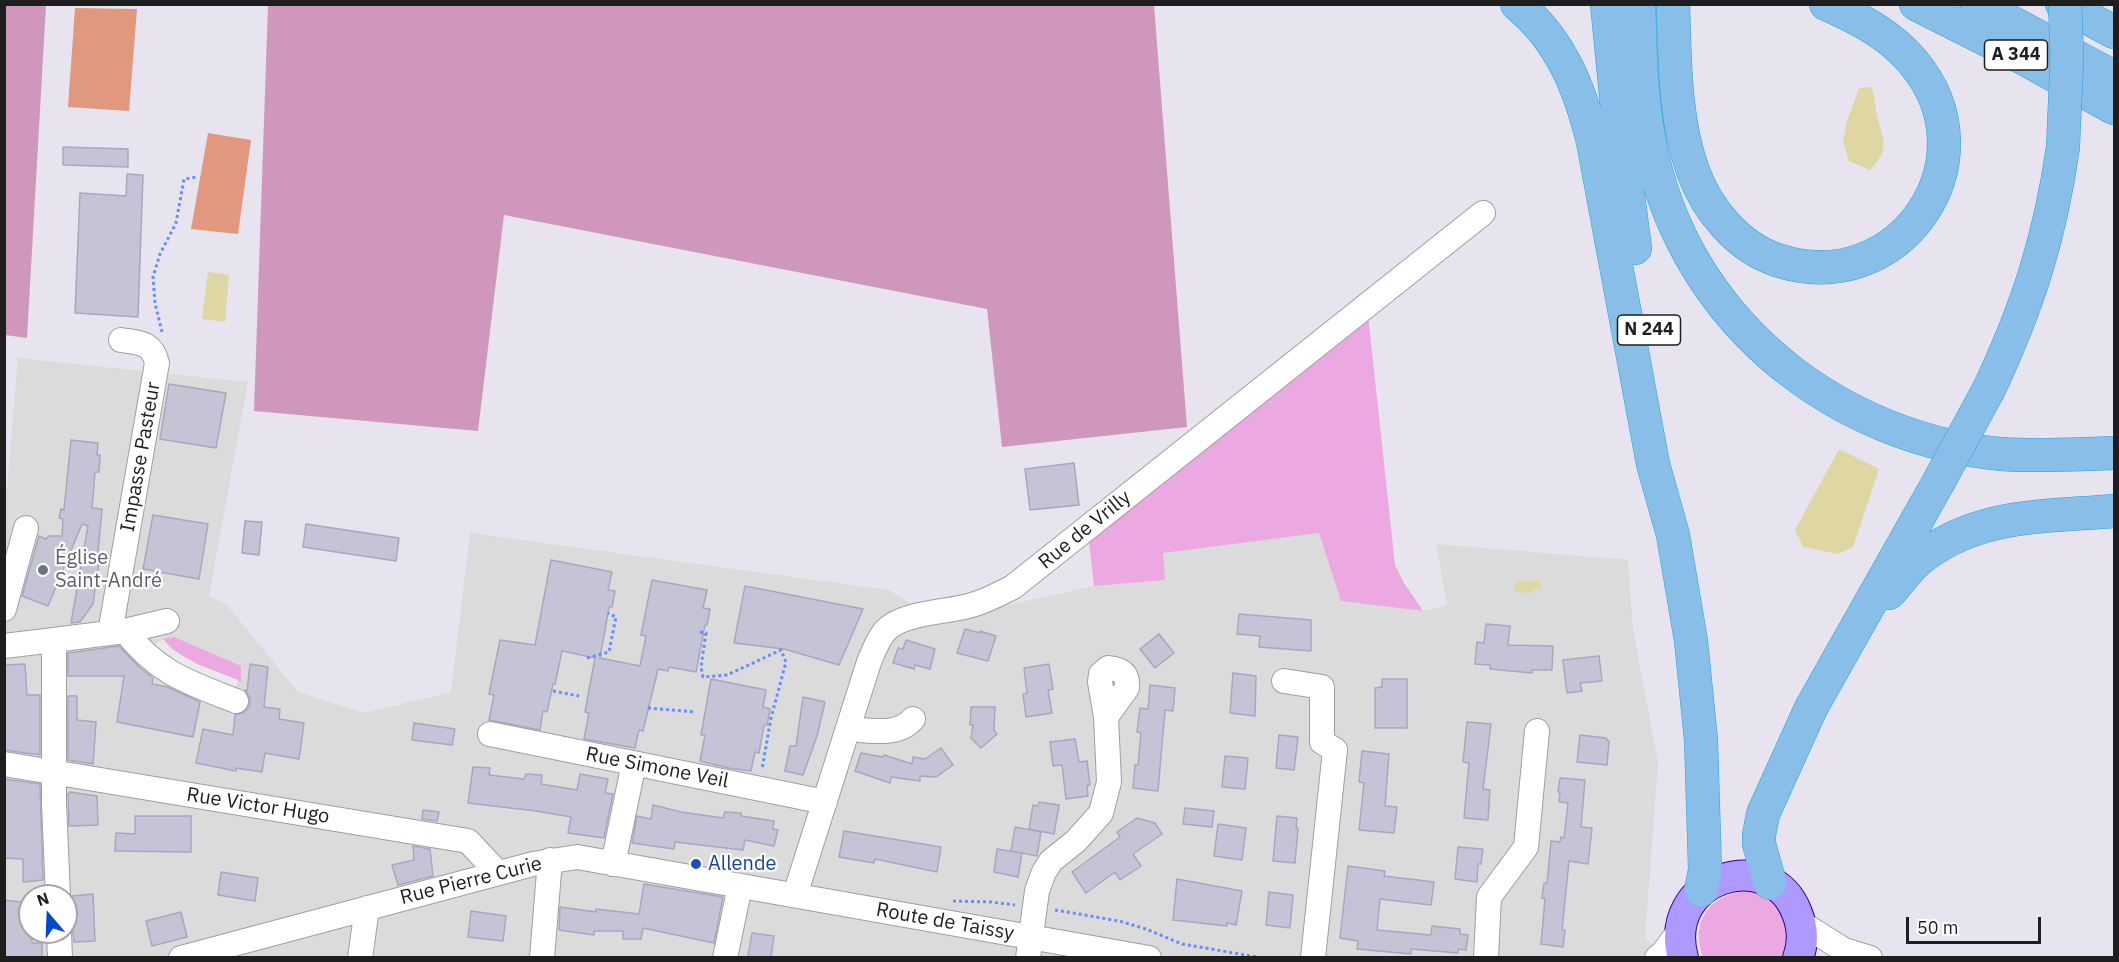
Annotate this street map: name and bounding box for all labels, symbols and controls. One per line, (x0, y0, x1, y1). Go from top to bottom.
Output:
road number: A 344 (1984, 40, 2048, 70)
road number: N 244 (1618, 315, 1680, 345)
street label: Impasse Pasteur (116, 380, 166, 534)
street label: Rue de Vrilly (1034, 485, 1136, 575)
place label: Église Saint-André (55, 546, 162, 593)
marker: Église Saint-André (36, 563, 50, 577)
street label: Rue Simone Veil (583, 742, 731, 794)
street label: Rue Victor Hugo (185, 783, 331, 829)
street label: Rue Pierre Curie (398, 852, 544, 910)
place label: Allende (708, 852, 777, 876)
marker: Allende (689, 857, 703, 871)
north arrow (18, 884, 78, 944)
text: N (34, 888, 52, 910)
street label: Route de Taissy (874, 898, 1016, 946)
scale bar (1909, 905, 2044, 943)
text: 50 m (1917, 916, 1959, 939)

